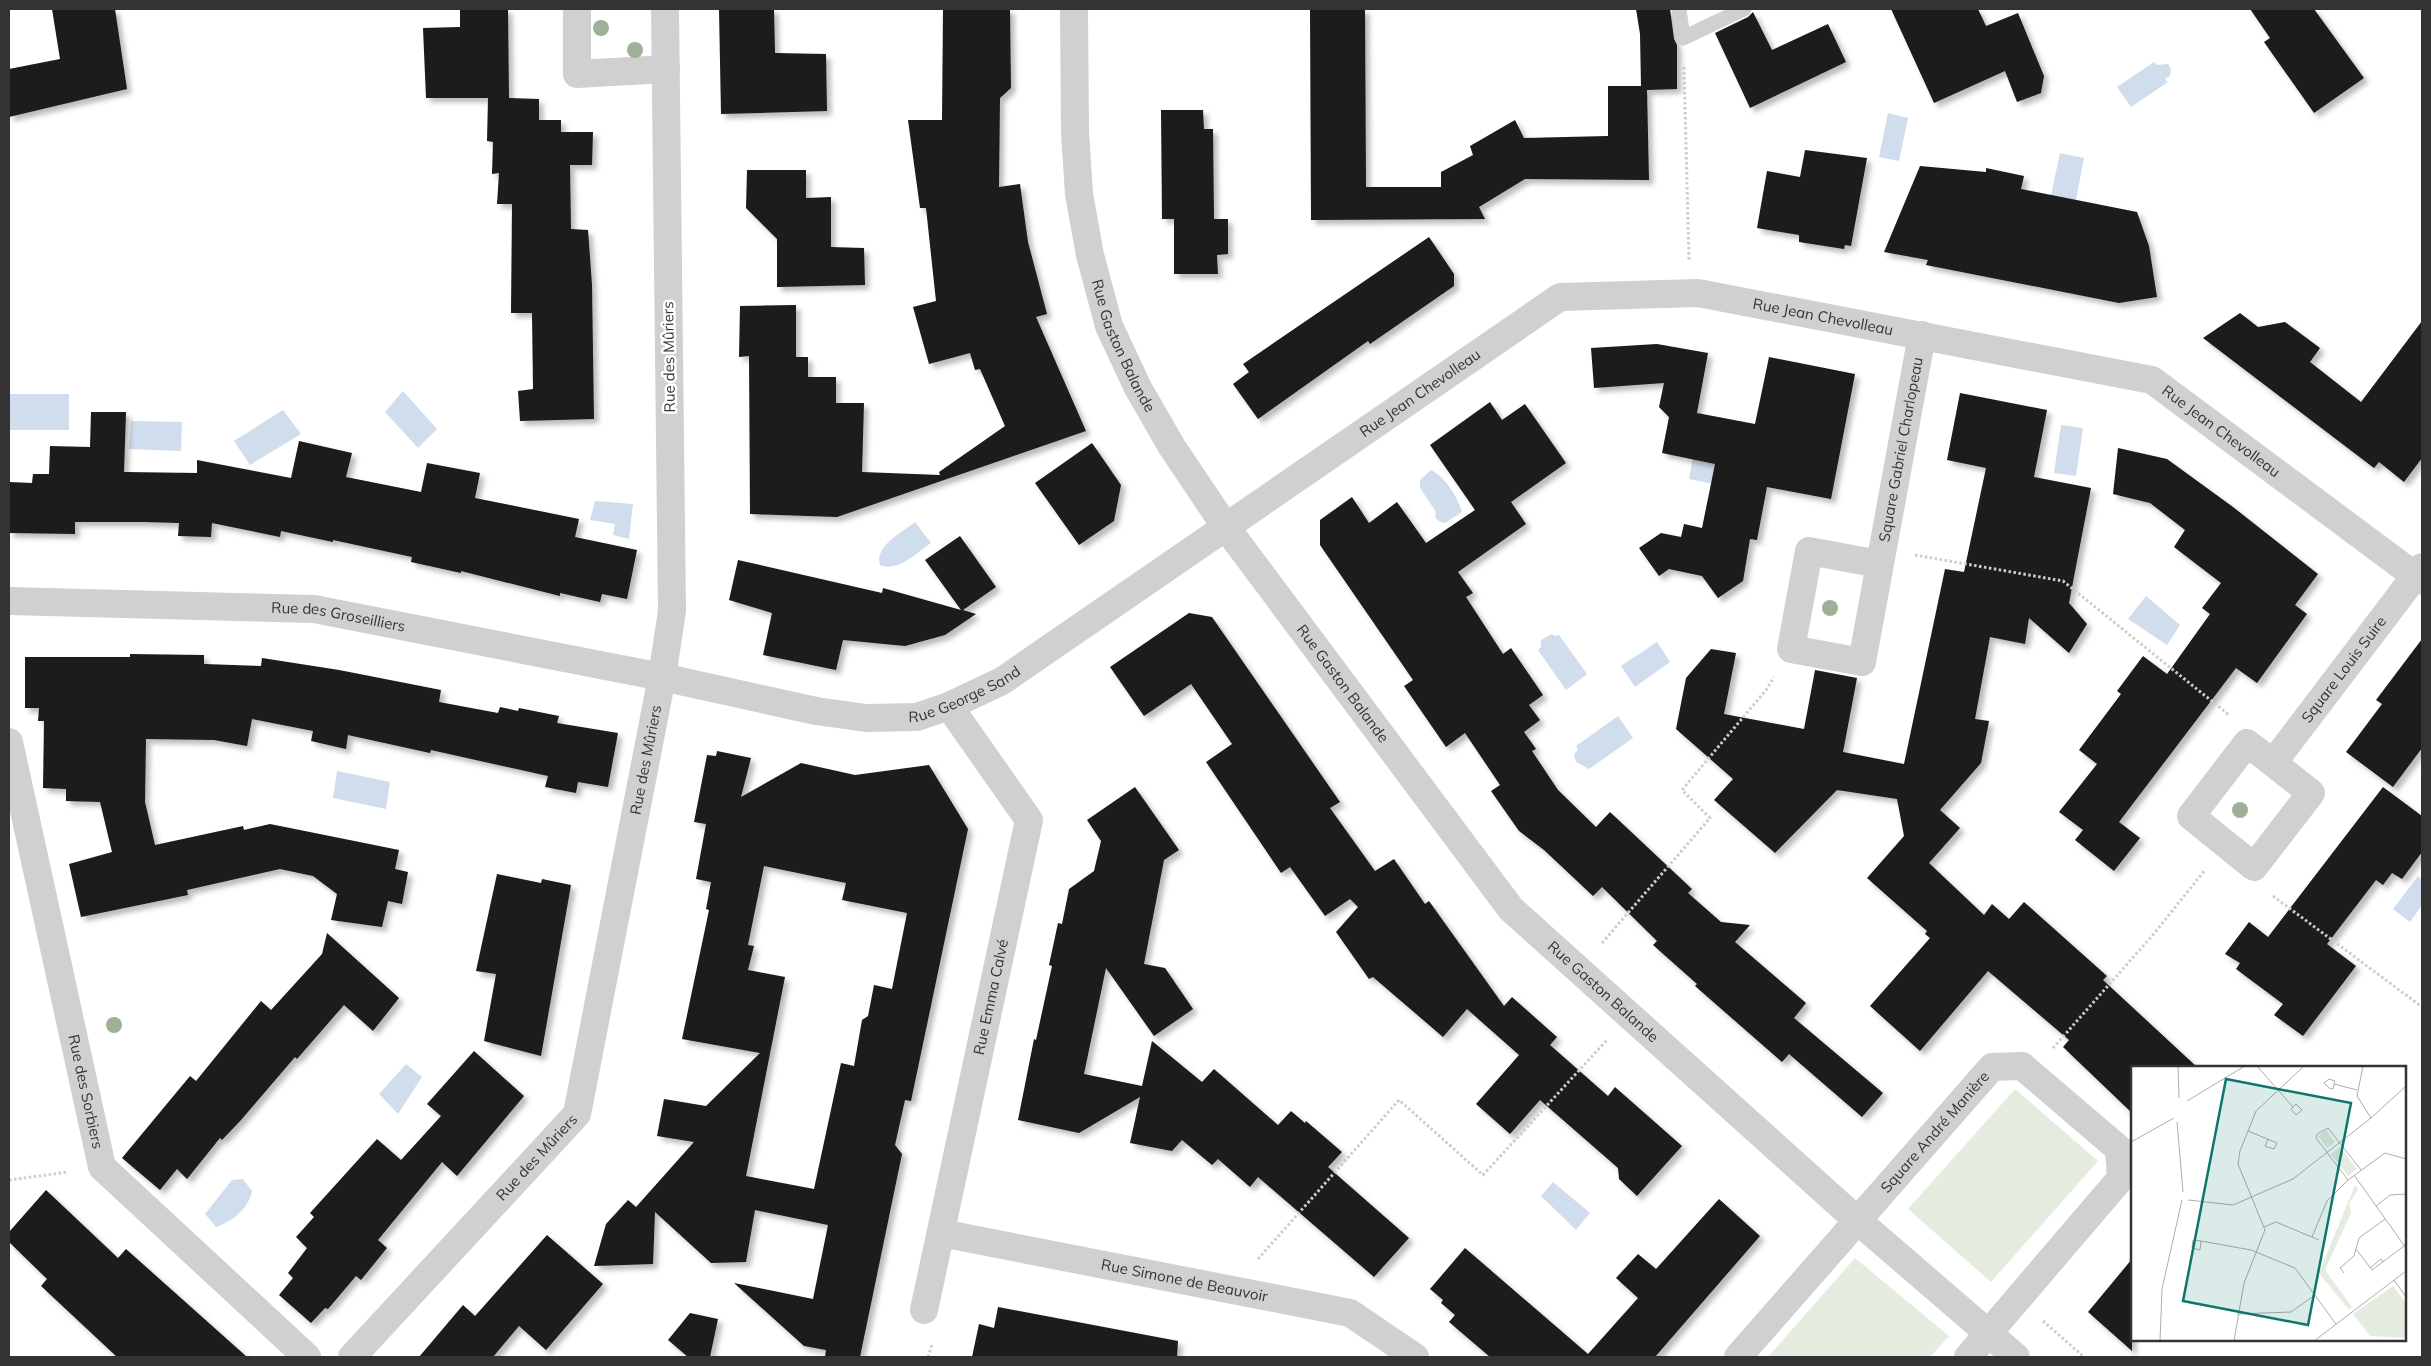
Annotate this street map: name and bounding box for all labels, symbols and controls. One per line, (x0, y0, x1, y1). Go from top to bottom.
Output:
street label: Rue Gaston Balande (1088, 277, 1160, 415)
street label: Rue Jean Chevolleau (1751, 294, 1895, 339)
street label: Rue des Mûriers (658, 301, 679, 413)
street label: Rue Jean Chevolleau (1356, 345, 1484, 441)
street label: Square Gabriel Charlopeau (1874, 355, 1927, 544)
street label: Rue Jean Chevolleau (2158, 381, 2284, 481)
street label: Rue des Groseilliers (271, 598, 407, 636)
street label: Square Louis Suire (2297, 612, 2390, 726)
street label: Rue Gaston Balande (1293, 620, 1393, 746)
street label: Rue George Sand (908, 661, 1024, 726)
street label: Rue des Mûriers (625, 703, 665, 816)
street label: Rue Emma Calvé (969, 937, 1012, 1057)
street label: Rue Gaston Balande (1544, 937, 1663, 1046)
street label: Rue des Sorbiers (64, 1033, 108, 1151)
inset map (2131, 1066, 2406, 1341)
street label: Square André Manière (1876, 1067, 1993, 1197)
street label: Rue des Mûriers (492, 1110, 581, 1204)
street label: Rue Simone de Beauvoir (1100, 1255, 1270, 1306)

